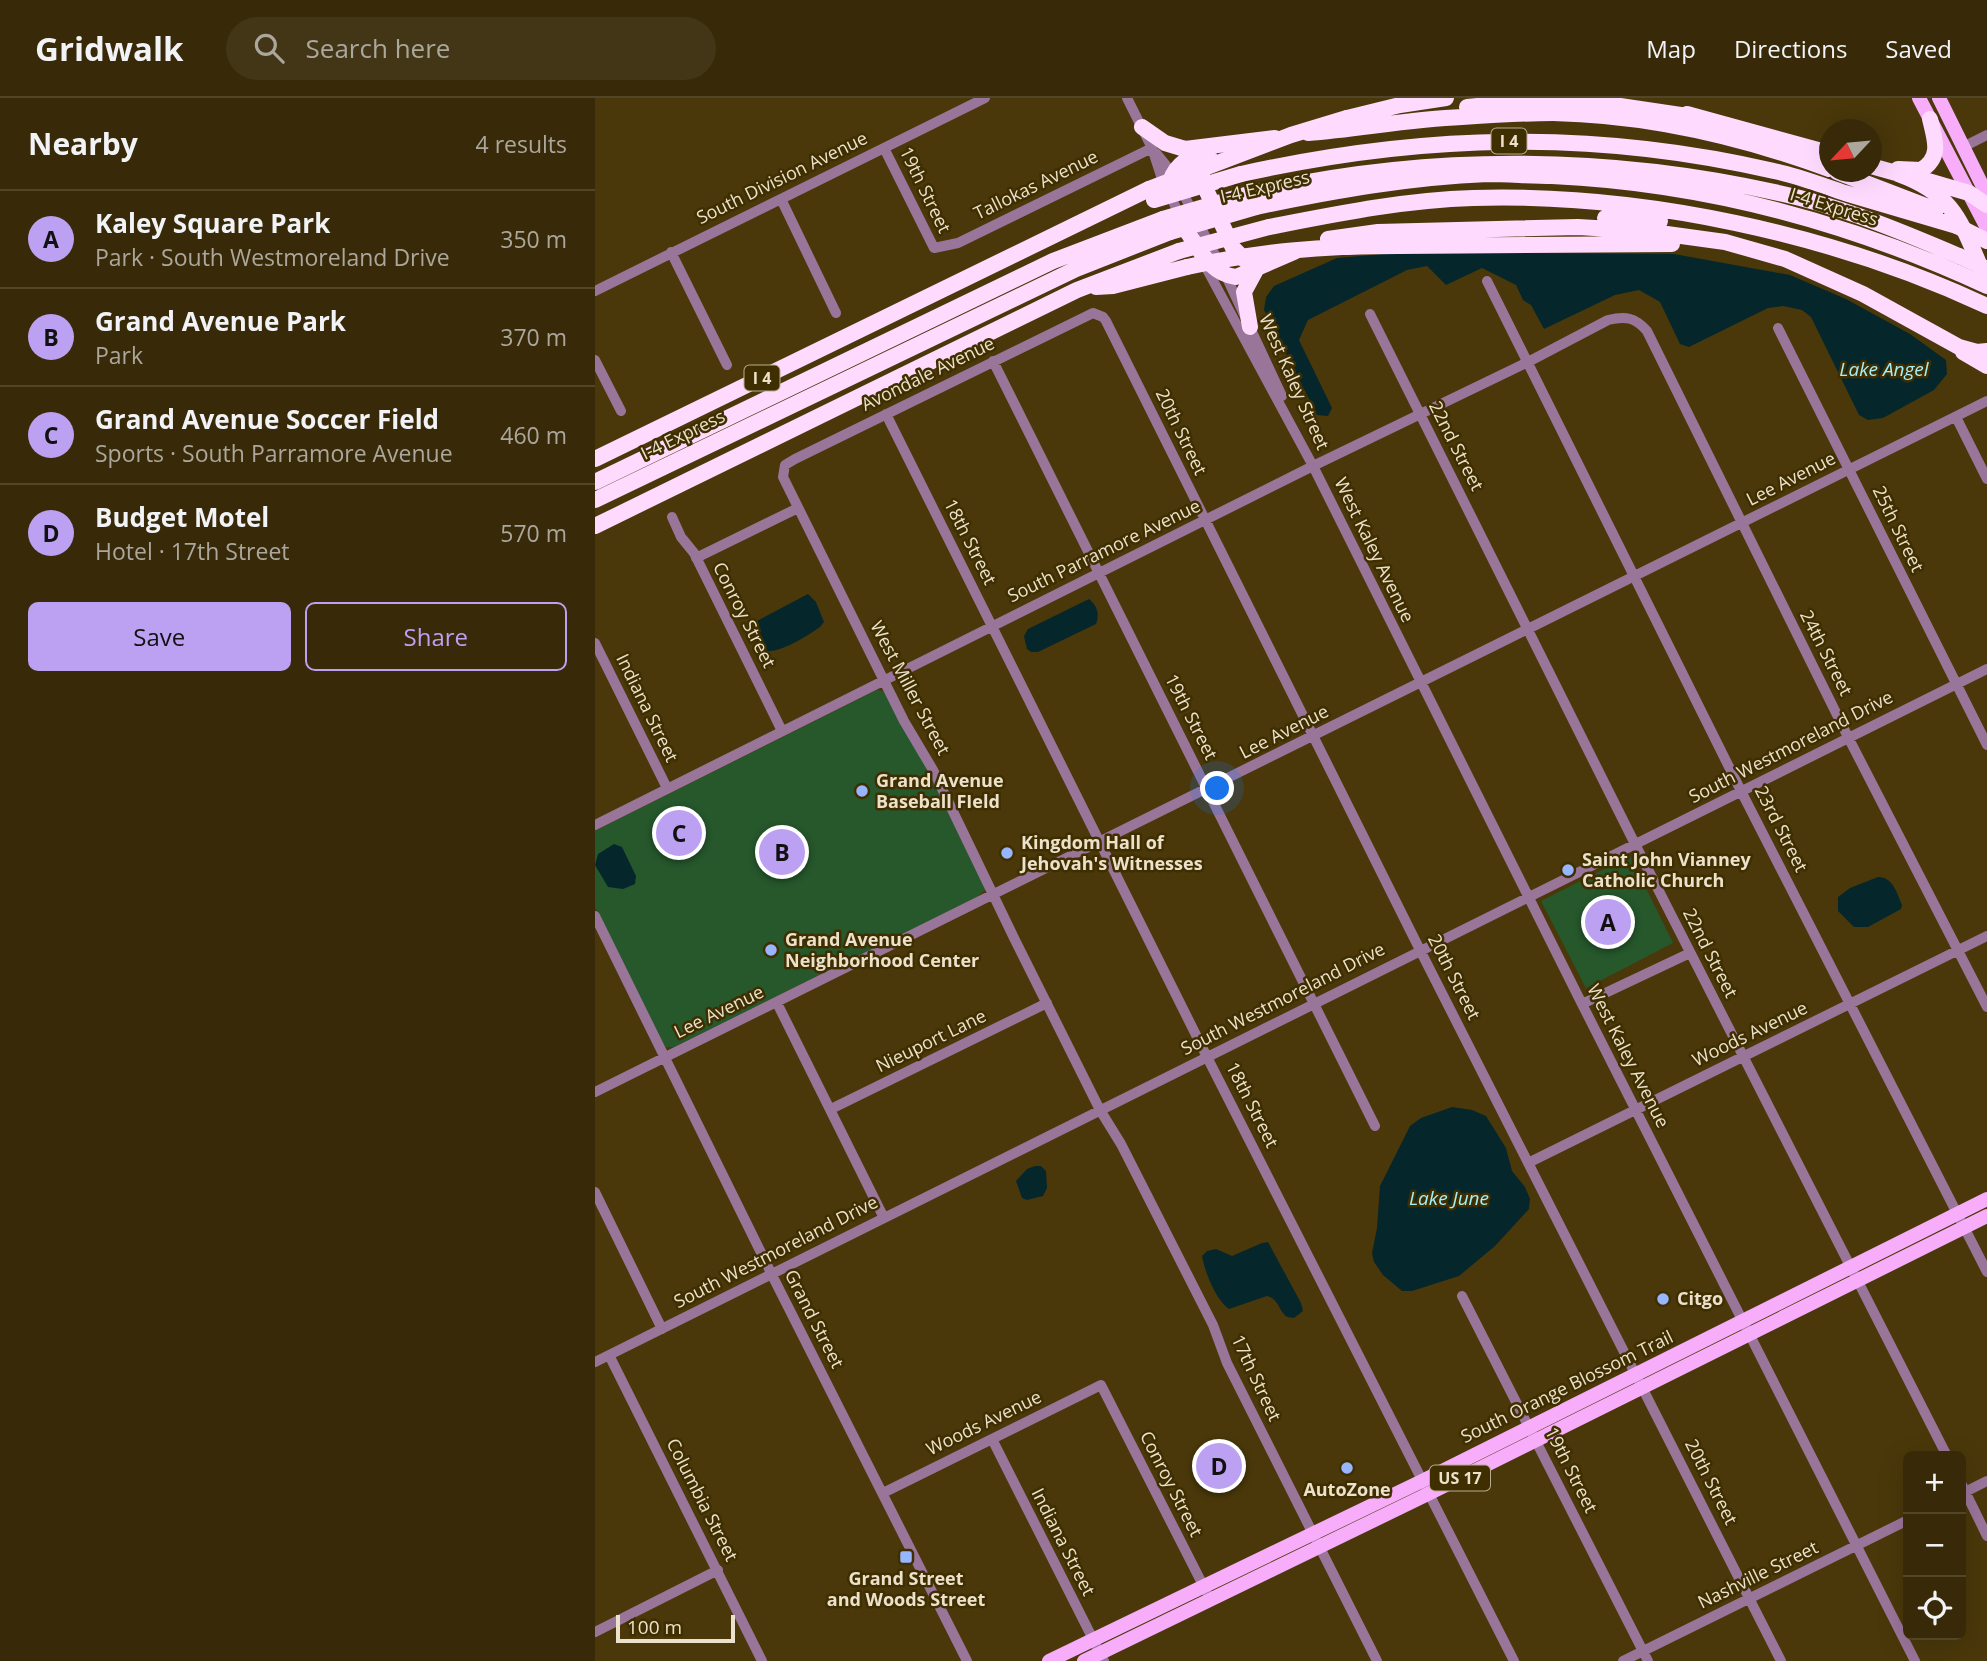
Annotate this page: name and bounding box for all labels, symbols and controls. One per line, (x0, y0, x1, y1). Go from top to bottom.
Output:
search box (226, 17, 716, 80)
text: Gridwalk (35, 26, 184, 71)
icon: search (250, 29, 288, 67)
text: Search here (306, 30, 450, 66)
text: Map (1646, 32, 1696, 65)
text: Directions (1734, 32, 1847, 65)
text: Saved (1885, 32, 1952, 65)
north arrow (1819, 119, 1882, 182)
text: Nearby (28, 123, 138, 164)
street label: South Division Avenue (692, 125, 871, 229)
text: 4 results (476, 128, 567, 160)
road number: I 4 (1492, 129, 1527, 154)
street label: 19th Street (895, 143, 957, 237)
street label: Tallokas Avenue (970, 144, 1102, 225)
street label: I-4 Express (1218, 164, 1312, 208)
street label: I-4 Express (1787, 181, 1881, 231)
text: Kaley Square Park (95, 205, 330, 241)
text: A (43, 223, 59, 255)
text: 350 m (500, 223, 567, 255)
text: Park · South Westmoreland Drive (95, 241, 450, 273)
text: Grand Avenue Park (95, 303, 346, 339)
street label: West Kaley Street (1254, 310, 1336, 453)
text: B (43, 321, 59, 353)
text: 370 m (500, 321, 567, 353)
street label: Avondale Avenue (857, 330, 998, 416)
text: Park (95, 339, 143, 371)
water label: Lake Angel (1839, 356, 1930, 382)
road number: I 4 (745, 366, 779, 390)
street label: 20th Street (1151, 385, 1213, 479)
street label: 22nd Street (1424, 397, 1490, 494)
text: Grand Avenue Soccer Field (95, 401, 439, 437)
street label: I-4 Express (636, 403, 729, 465)
text: C (44, 419, 58, 451)
text: 460 m (500, 419, 567, 451)
text: Sports · South Parramore Avenue (95, 437, 453, 469)
street label: Lee Avenue (1742, 445, 1839, 511)
street label: West Kaley Avenue (1329, 473, 1420, 626)
street label: 25th Street (1868, 482, 1930, 576)
street label: South Parramore Avenue (1003, 493, 1204, 607)
street label: 18th Street (939, 495, 1003, 588)
text: Budget Motel (95, 499, 269, 535)
text: D (42, 517, 60, 549)
text: 570 m (500, 517, 567, 549)
text: Hotel · 17th Street (95, 535, 290, 567)
street label: Conroy Street (708, 558, 782, 671)
button: Save (28, 602, 291, 671)
button: Share (305, 602, 567, 671)
street label: 24th Street (1795, 606, 1859, 699)
street label: West Miller Street (865, 616, 956, 759)
street label: Indiana Street (611, 649, 684, 766)
street label: 19th Street (1160, 670, 1224, 763)
street label: South Westmoreland Drive (1684, 684, 1897, 808)
street label: Lee Avenue (1235, 698, 1332, 764)
place label: Grand Avenue Baseball FIeld (876, 768, 1004, 813)
your location (1200, 771, 1234, 805)
street label: 23rd Street (1750, 781, 1814, 876)
marker: Grand Avenue Baseball FIeld (854, 783, 870, 799)
pin: C (656, 807, 702, 859)
pin: B (759, 826, 805, 878)
place label: Kingdom Hall of Jehovah's Witnesses (1019, 830, 1203, 875)
marker: Kingdom Hall of Jehovah's Witnesses (999, 845, 1015, 861)
place label: Saint John Vianney Catholic Church (1582, 847, 1751, 892)
marker: Saint John Vianney Catholic Church (1560, 862, 1576, 878)
pin: A (1585, 896, 1631, 948)
street label: 22nd Street (1678, 904, 1744, 1001)
place label: Grand Avenue Neighborhood Center (785, 927, 979, 972)
street label: 20th Street (1423, 930, 1487, 1023)
street label: South Westmoreland Drive (1176, 936, 1389, 1060)
marker: Grand Avenue Neighborhood Center (763, 942, 779, 958)
street label: Lee Avenue (670, 979, 767, 1043)
street label: West Kaley Avenue (1582, 980, 1676, 1132)
street label: Woods Avenue (1688, 995, 1811, 1071)
street label: Nieuport Lane (871, 1003, 990, 1077)
street label: 18th Street (1221, 1058, 1285, 1151)
water label: Lake June (1409, 1185, 1489, 1211)
street label: South Westmoreland Drive (669, 1189, 882, 1313)
street label: Grand Street (780, 1265, 850, 1372)
place label: Citgo (1677, 1286, 1723, 1310)
marker: Citgo (1655, 1291, 1671, 1307)
street label: South Orange Blossom Trail (1456, 1324, 1677, 1448)
street label: 17th Street (1226, 1330, 1287, 1425)
street label: Woods Avenue (922, 1384, 1045, 1460)
street label: 19th Street (1540, 1423, 1604, 1516)
street label: Conroy Street (1135, 1427, 1209, 1540)
street label: Columbia Street (662, 1434, 744, 1565)
street label: 20th Street (1680, 1435, 1744, 1528)
pin: D (1196, 1440, 1242, 1492)
map controls (1903, 1451, 1966, 1640)
button: + (1903, 1451, 1966, 1514)
marker: AutoZone (1339, 1460, 1355, 1476)
road number: US 17 (1430, 1466, 1490, 1490)
place label: AutoZone (1303, 1477, 1391, 1501)
street label: Indiana Street (1026, 1484, 1101, 1599)
button: − (1903, 1514, 1966, 1577)
street label: Nashville Street (1693, 1535, 1822, 1614)
marker: Grand Street and Woods Street (898, 1549, 914, 1565)
place label: Grand Street and Woods Street (827, 1566, 985, 1611)
button: locate (1903, 1577, 1966, 1640)
scale bar (616, 1612, 735, 1644)
text: 100 m (627, 1614, 682, 1640)

